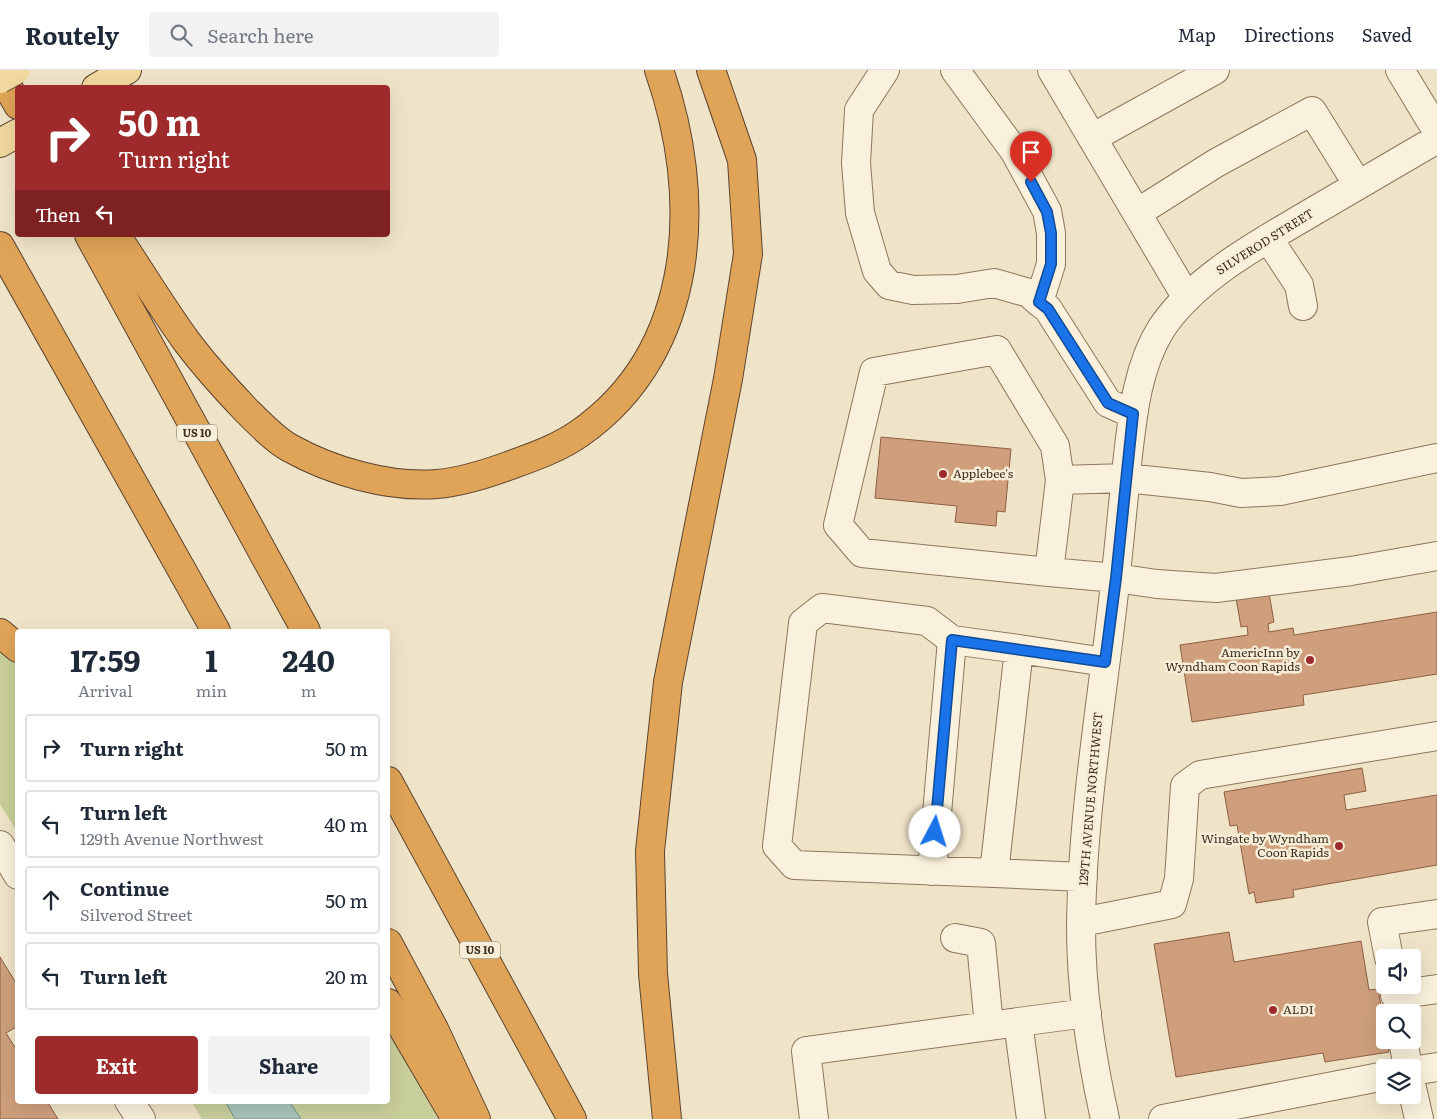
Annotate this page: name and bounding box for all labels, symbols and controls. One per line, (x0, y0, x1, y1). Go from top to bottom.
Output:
search box (149, 12, 499, 57)
text: Routely (25, 17, 119, 52)
icon: search (167, 21, 195, 49)
text: Search here (207, 21, 314, 49)
text: Map (1178, 21, 1216, 48)
text: Directions (1244, 21, 1334, 48)
text: Saved (1362, 21, 1412, 48)
text: 50 m (118, 95, 201, 147)
icon: right (35, 105, 100, 170)
pin (1010, 131, 1052, 182)
icon: arrive (1017, 138, 1045, 166)
text: Turn right (118, 142, 230, 175)
text: Then (35, 200, 81, 228)
icon: left (91, 200, 119, 228)
street label: SILVEROD STREET (1212, 204, 1317, 279)
road number: US 10 (177, 424, 217, 442)
place label: Applebee's (953, 464, 1014, 482)
marker: Applebee's (937, 468, 949, 480)
text: 17:59 (70, 637, 141, 681)
text: 1 (205, 637, 218, 681)
text: 240 (282, 637, 335, 681)
place label: AmericInn by Wyndham Coon Rapids (1165, 643, 1301, 675)
marker: AmericInn by Wyndham Coon Rapids (1304, 654, 1316, 666)
text: Arrival (78, 678, 133, 702)
text: min (196, 678, 227, 702)
text: m (301, 678, 316, 702)
street label: 129TH AVENUE NORTHWEST (1073, 711, 1107, 887)
icon: right (37, 734, 65, 762)
text: Turn right (80, 734, 184, 762)
text: 50 m (325, 734, 368, 762)
text: Turn left (80, 798, 167, 826)
position arrow (908, 805, 960, 857)
icon: left (37, 810, 65, 838)
text: 40 m (324, 810, 368, 838)
text: 129th Avenue Northwest (80, 826, 264, 850)
place label: Wingate by Wyndham Coon Rapids (1201, 829, 1330, 861)
marker: Wingate by Wyndham Coon Rapids (1333, 840, 1345, 852)
text: Continue (80, 874, 169, 902)
icon: ahead (37, 886, 65, 914)
text: 50 m (325, 886, 368, 914)
text: Silverod Street (80, 902, 193, 926)
road number: US 10 (460, 942, 500, 958)
map controls (1376, 949, 1421, 1104)
button: sound (1376, 949, 1421, 994)
icon: left (37, 962, 65, 990)
text: Turn left (80, 962, 167, 990)
text: 20 m (325, 962, 368, 990)
place label: ALDI (1283, 1000, 1314, 1018)
marker: ALDI (1267, 1004, 1279, 1016)
button: search (1376, 1004, 1421, 1049)
button: Exit (35, 1036, 198, 1094)
button: Share (208, 1036, 370, 1094)
button: layers (1376, 1059, 1421, 1104)

